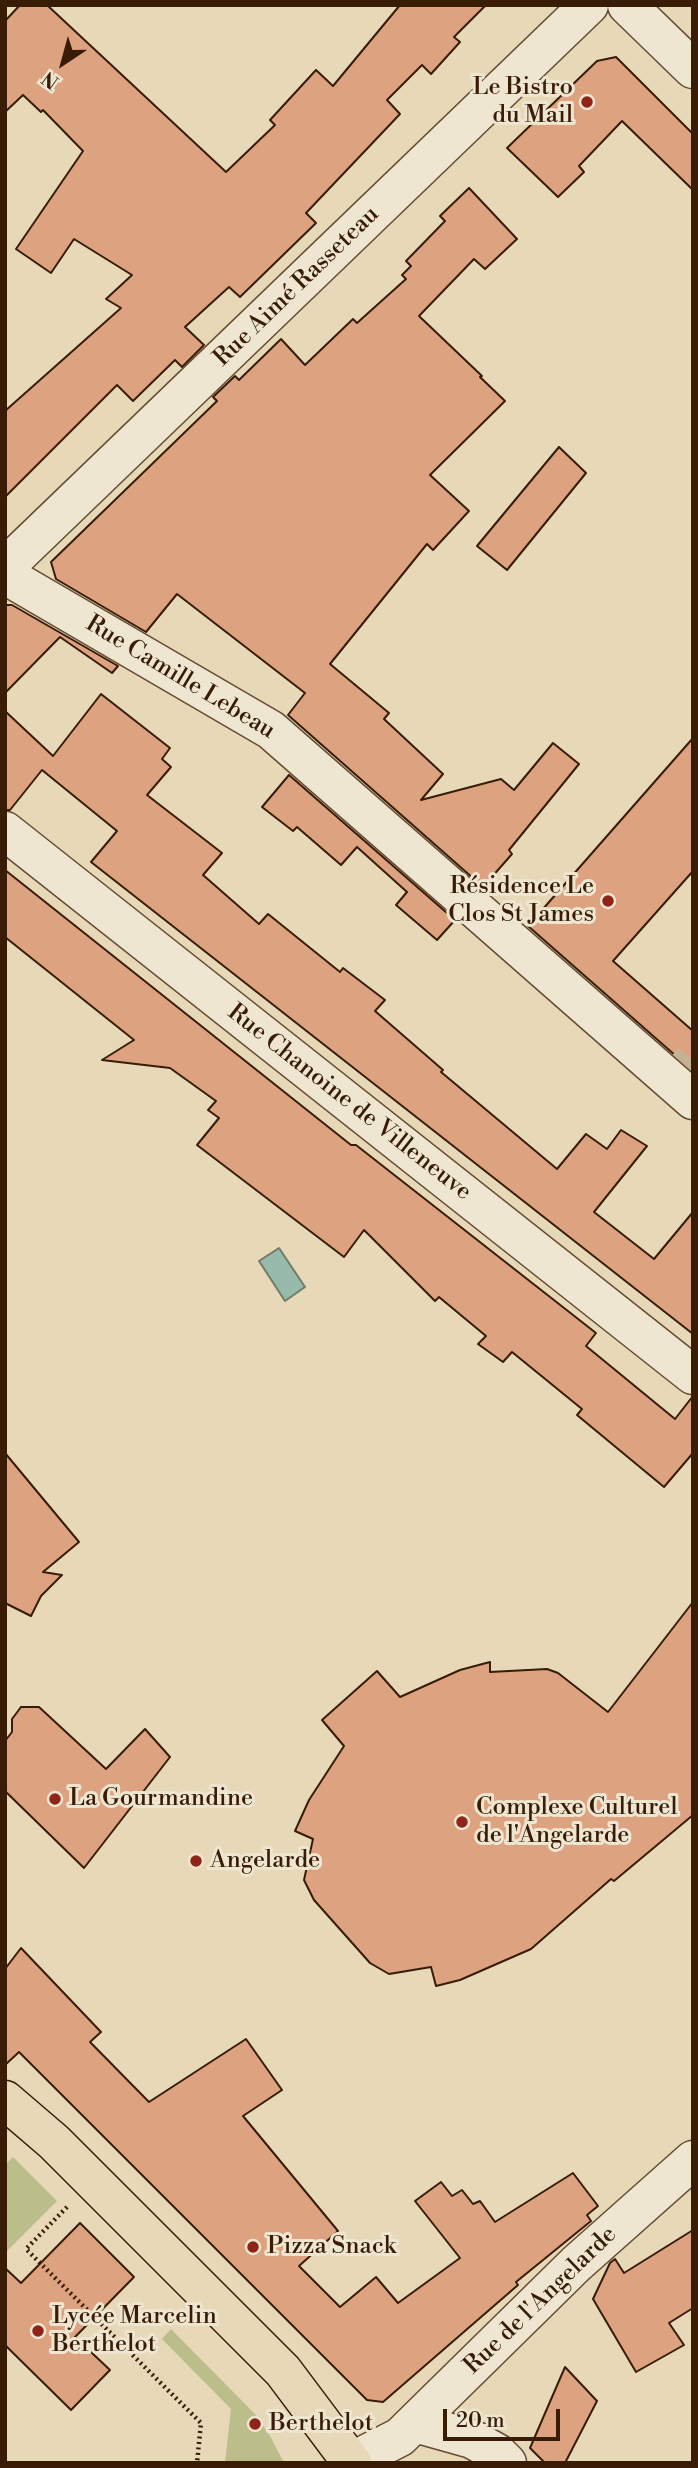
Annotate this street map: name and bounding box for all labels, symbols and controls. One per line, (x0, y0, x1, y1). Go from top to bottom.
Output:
north arrow (28, 28, 98, 98)
text: N (38, 66, 64, 94)
place label: Le Bistro du Mail (472, 74, 573, 130)
marker: Le Bistro du Mail (579, 94, 595, 110)
street label: Rue Aimé Rasseteau (208, 201, 386, 373)
street label: Rue Camille Lebeau (80, 610, 280, 746)
place label: Résidence Le Clos St James (448, 873, 594, 929)
marker: Résidence Le Clos St James (600, 893, 616, 909)
street label: Rue Chanoine de Villeneuve (221, 999, 477, 1207)
place label: La Gourmandine (69, 1785, 253, 1813)
marker: La Gourmandine (47, 1791, 63, 1807)
place label: Complexe Culturel de l'Angelarde (476, 1794, 677, 1850)
marker: Complexe Culturel de l'Angelarde (454, 1814, 470, 1830)
place label: Angelarde (210, 1847, 320, 1875)
marker: Angelarde (188, 1853, 204, 1869)
street label: Rue de l'Angelarde (459, 2221, 623, 2381)
place label: Pizza Snack (267, 2233, 396, 2261)
marker: Pizza Snack (245, 2239, 261, 2255)
place label: Lycée Marcelin Berthelot (52, 2303, 217, 2359)
marker: Lycée Marcelin Berthelot (30, 2323, 46, 2339)
scale bar (446, 2394, 563, 2438)
text: 20 m (456, 2408, 505, 2434)
place label: Berthelot (269, 2410, 373, 2438)
marker: Berthelot (247, 2416, 263, 2432)

